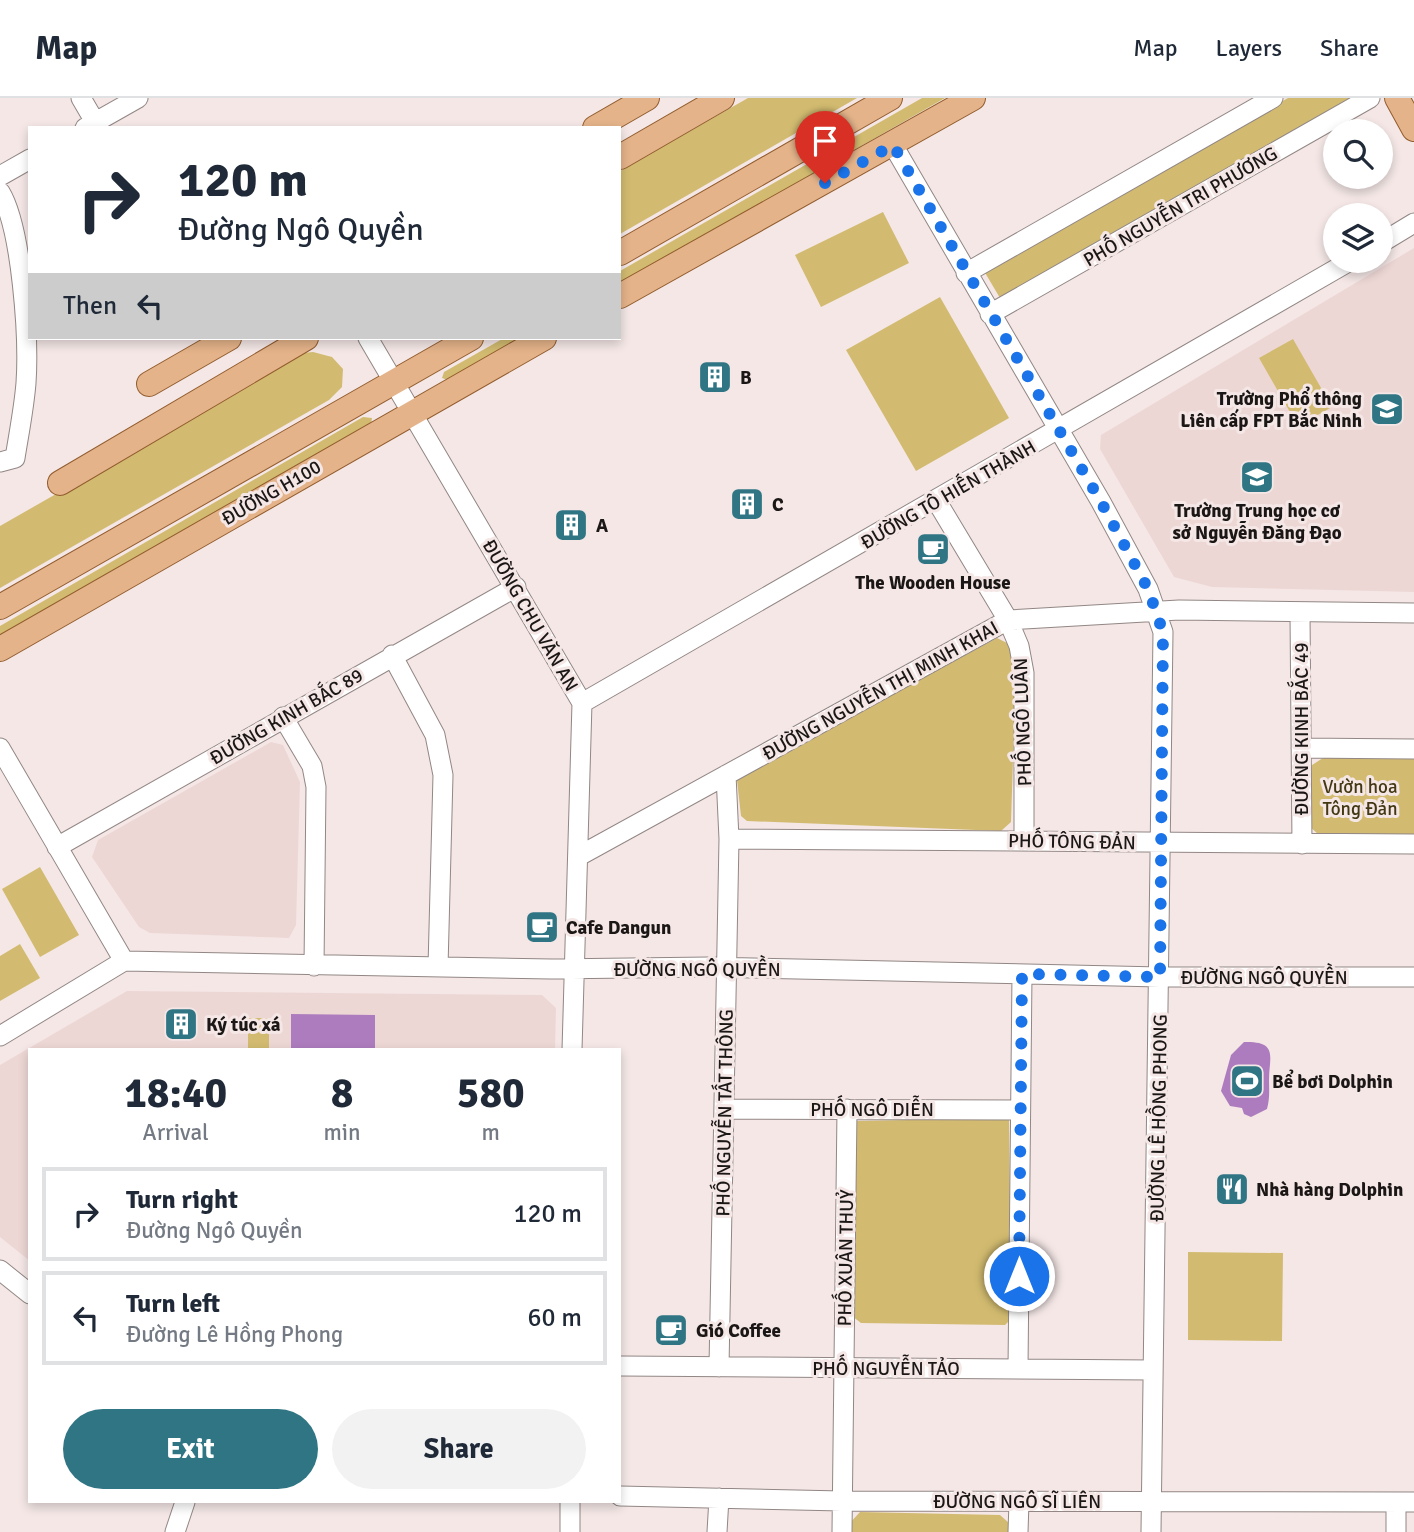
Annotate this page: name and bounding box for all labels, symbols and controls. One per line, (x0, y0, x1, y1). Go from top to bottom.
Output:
text: Map (35, 28, 97, 69)
text: Map (1133, 33, 1178, 63)
text: Layers (1216, 33, 1282, 63)
text: Share (1320, 33, 1379, 63)
pin (795, 111, 855, 183)
map controls (1323, 119, 1393, 273)
button: search (1323, 119, 1393, 189)
icon: arrive (806, 122, 844, 160)
street label: PHỐ NGUYỄN TRI PHƯƠNG (1078, 139, 1282, 272)
text: 120 m (178, 150, 308, 210)
icon: right (63, 154, 154, 245)
button: layers (1323, 203, 1393, 273)
text: Đường Ngô Quyền (178, 210, 424, 249)
icon: left (131, 287, 169, 325)
text: Then (63, 290, 117, 322)
building icon: B (696, 358, 734, 396)
place label: B (740, 366, 752, 390)
place label: Trường Phổ thông Liên cấp FPT Bắc Ninh (1180, 386, 1362, 433)
school or university icon: Trường Phổ thông Liên cấp FPT Bắc Ninh (1368, 390, 1406, 428)
street label: ĐƯỜNG TÔ HIẾN THÀNH (855, 432, 1040, 555)
street label: ĐƯỜNG H100 (218, 455, 325, 531)
school or university icon: Trường Trung học cơ sở Nguyễn Đăng Đạo (1238, 458, 1276, 496)
building icon: C (728, 485, 766, 523)
place label: C (772, 493, 784, 517)
place label: Trường Trung học cơ sở Nguyễn Đăng Đạo (1172, 499, 1342, 545)
building icon: A (552, 506, 590, 544)
place label: A (596, 514, 608, 538)
cafe icon: The Wooden House (914, 530, 952, 568)
street label: ĐƯỜNG CHU VĂN AN (477, 535, 583, 696)
place label: The Wooden House (855, 571, 1011, 595)
street label: ĐƯỜNG NGUYỄN THỊ MINH KHAI (757, 613, 1003, 766)
street label: ĐƯỜNG KINH BẮC 49 (1286, 643, 1314, 815)
street label: PHỐ NGÔ LUÂN (1006, 657, 1037, 787)
street label: ĐƯỜNG KINH BẮC 89 (204, 660, 367, 770)
park label: Vườn hoa Tông Đản (1322, 775, 1398, 821)
street label: PHỐ TÔNG ĐẢN (1008, 826, 1136, 855)
cafe icon: Cafe Dangun (523, 908, 561, 946)
place label: Cafe Dangun (566, 916, 671, 940)
street label: ĐƯỜNG NGÔ QUYỀN (613, 955, 781, 982)
street label: ĐƯỜNG NGÔ QUYỀN (1180, 963, 1348, 990)
building icon: Ký túc xá (162, 1005, 200, 1043)
street label: PHỐ NGUYỄN TẤT THÔNG (708, 1009, 739, 1217)
place label: Ký túc xá (206, 1013, 281, 1037)
street label: ĐƯỜNG LÊ HỒNG PHONG (1142, 1014, 1173, 1222)
sports icon: Bể bơi Dolphin (1228, 1062, 1266, 1100)
text: 18:40 (124, 1068, 227, 1119)
text: 8 (331, 1068, 353, 1119)
text: 580 (457, 1068, 525, 1119)
place label: Bể bơi Dolphin (1272, 1069, 1393, 1094)
street label: PHỐ NGÔ DIỄN (810, 1095, 934, 1122)
text: Arrival (143, 1118, 209, 1147)
text: min (323, 1118, 361, 1147)
text: m (482, 1118, 500, 1147)
restaurant icon: Nhà hàng Dolphin (1213, 1170, 1251, 1208)
place label: Nhà hàng Dolphin (1256, 1178, 1403, 1202)
text: Turn right (126, 1184, 238, 1216)
street label: PHỐ XUÂN THUỶ (830, 1189, 859, 1327)
icon: right (67, 1195, 105, 1233)
text: 120 m (513, 1198, 582, 1230)
text: Đường Ngô Quyền (126, 1216, 303, 1245)
position arrow (982, 1239, 1056, 1313)
text: Turn left (126, 1288, 220, 1320)
icon: left (67, 1299, 105, 1337)
text: 60 m (527, 1302, 582, 1334)
cafe icon: Gió Coffee (652, 1311, 690, 1349)
place label: Gió Coffee (696, 1319, 781, 1343)
text: Đường Lê Hồng Phong (126, 1320, 343, 1349)
street label: PHỐ NGUYỄN TẢO (812, 1354, 960, 1381)
button: Exit (63, 1409, 318, 1489)
button: Share (332, 1409, 586, 1489)
street label: ĐƯỜNG NGÔ SĨ LIÊN (933, 1490, 1101, 1514)

